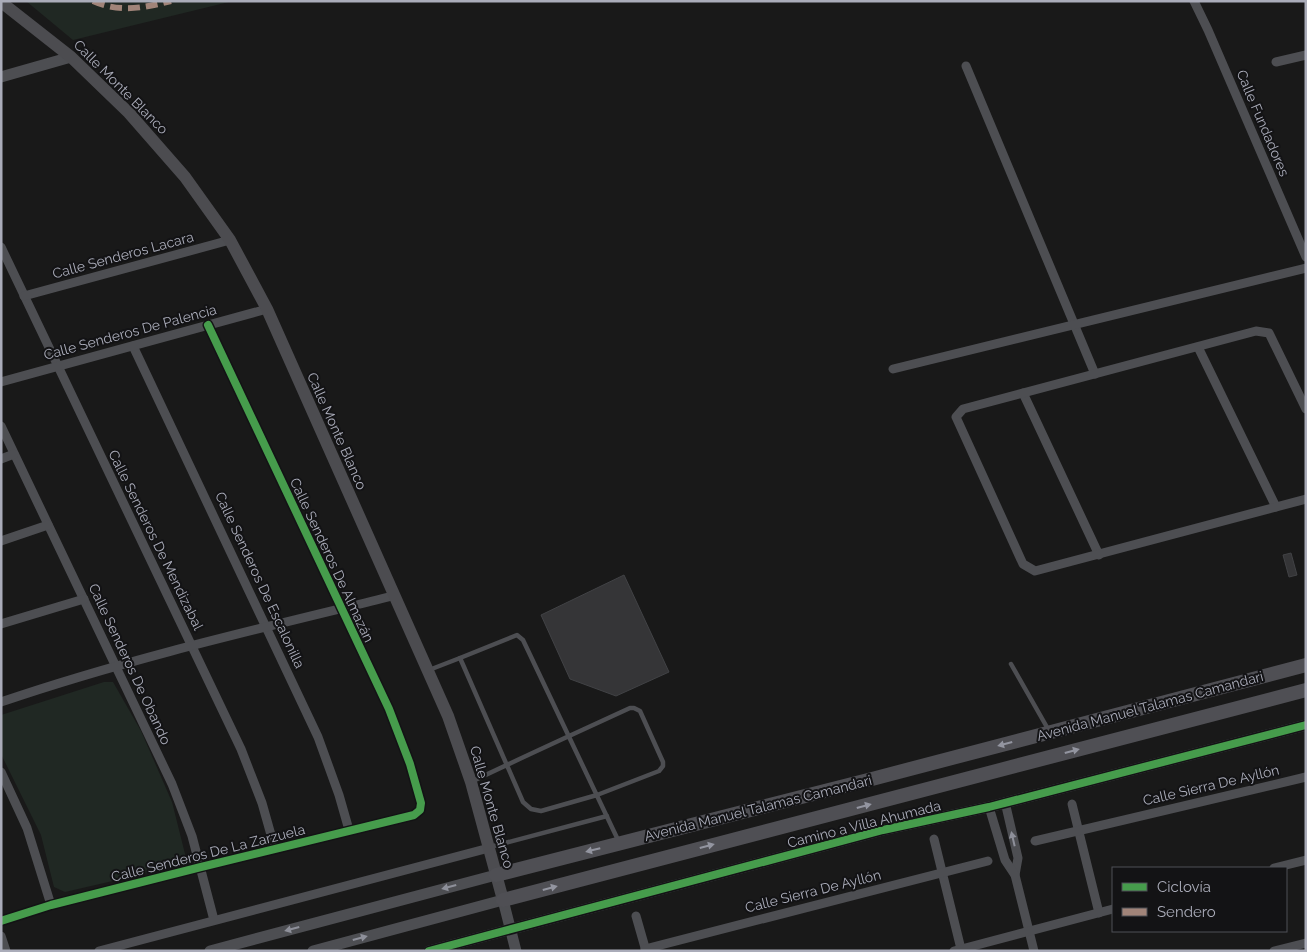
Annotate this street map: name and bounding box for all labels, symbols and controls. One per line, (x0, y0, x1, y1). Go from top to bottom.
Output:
street label: Calle Monte Blanco (71, 37, 171, 137)
street label: Calle Fundadores (1233, 67, 1293, 179)
street label: Calle Senderos Lacara (51, 228, 195, 282)
street label: Calle Senderos De Palencia (42, 301, 218, 363)
street label: Calle Monte Blanco (304, 370, 370, 492)
street label: Calle Senderos De Mendizabal (105, 447, 207, 633)
street label: Calle Senderos De Almazán (287, 475, 377, 645)
street label: Calle Senderos De Escalonilla (212, 489, 308, 671)
street label: Calle Senderos De Obando (86, 581, 174, 747)
street label: Avenida Manuel Talamas Camandari (1035, 668, 1265, 744)
one-way arrow (997, 741, 1012, 749)
street label: Calle Monte Blanco (467, 744, 517, 870)
one-way arrow (1065, 747, 1080, 755)
street label: Calle Sierra De Ayllón (1141, 762, 1281, 808)
street label: Avenida Manuel Talamas Camandari (643, 772, 873, 844)
street label: Camino a Villa Ahumada (786, 797, 942, 851)
one-way arrow (857, 801, 872, 809)
street label: Calle Senderos De La Zarzuela (109, 821, 307, 885)
one-way arrow (1009, 831, 1017, 846)
one-way arrow (699, 842, 714, 850)
one-way arrow (586, 846, 601, 854)
street label: Calle Sierra De Ayllón (743, 866, 883, 916)
legend (1112, 867, 1287, 932)
text: Ciclovía (1157, 878, 1211, 896)
one-way arrow (442, 883, 457, 891)
one-way arrow (542, 883, 557, 891)
text: Sendero (1157, 903, 1216, 921)
one-way arrow (285, 925, 300, 933)
one-way arrow (353, 934, 368, 942)

